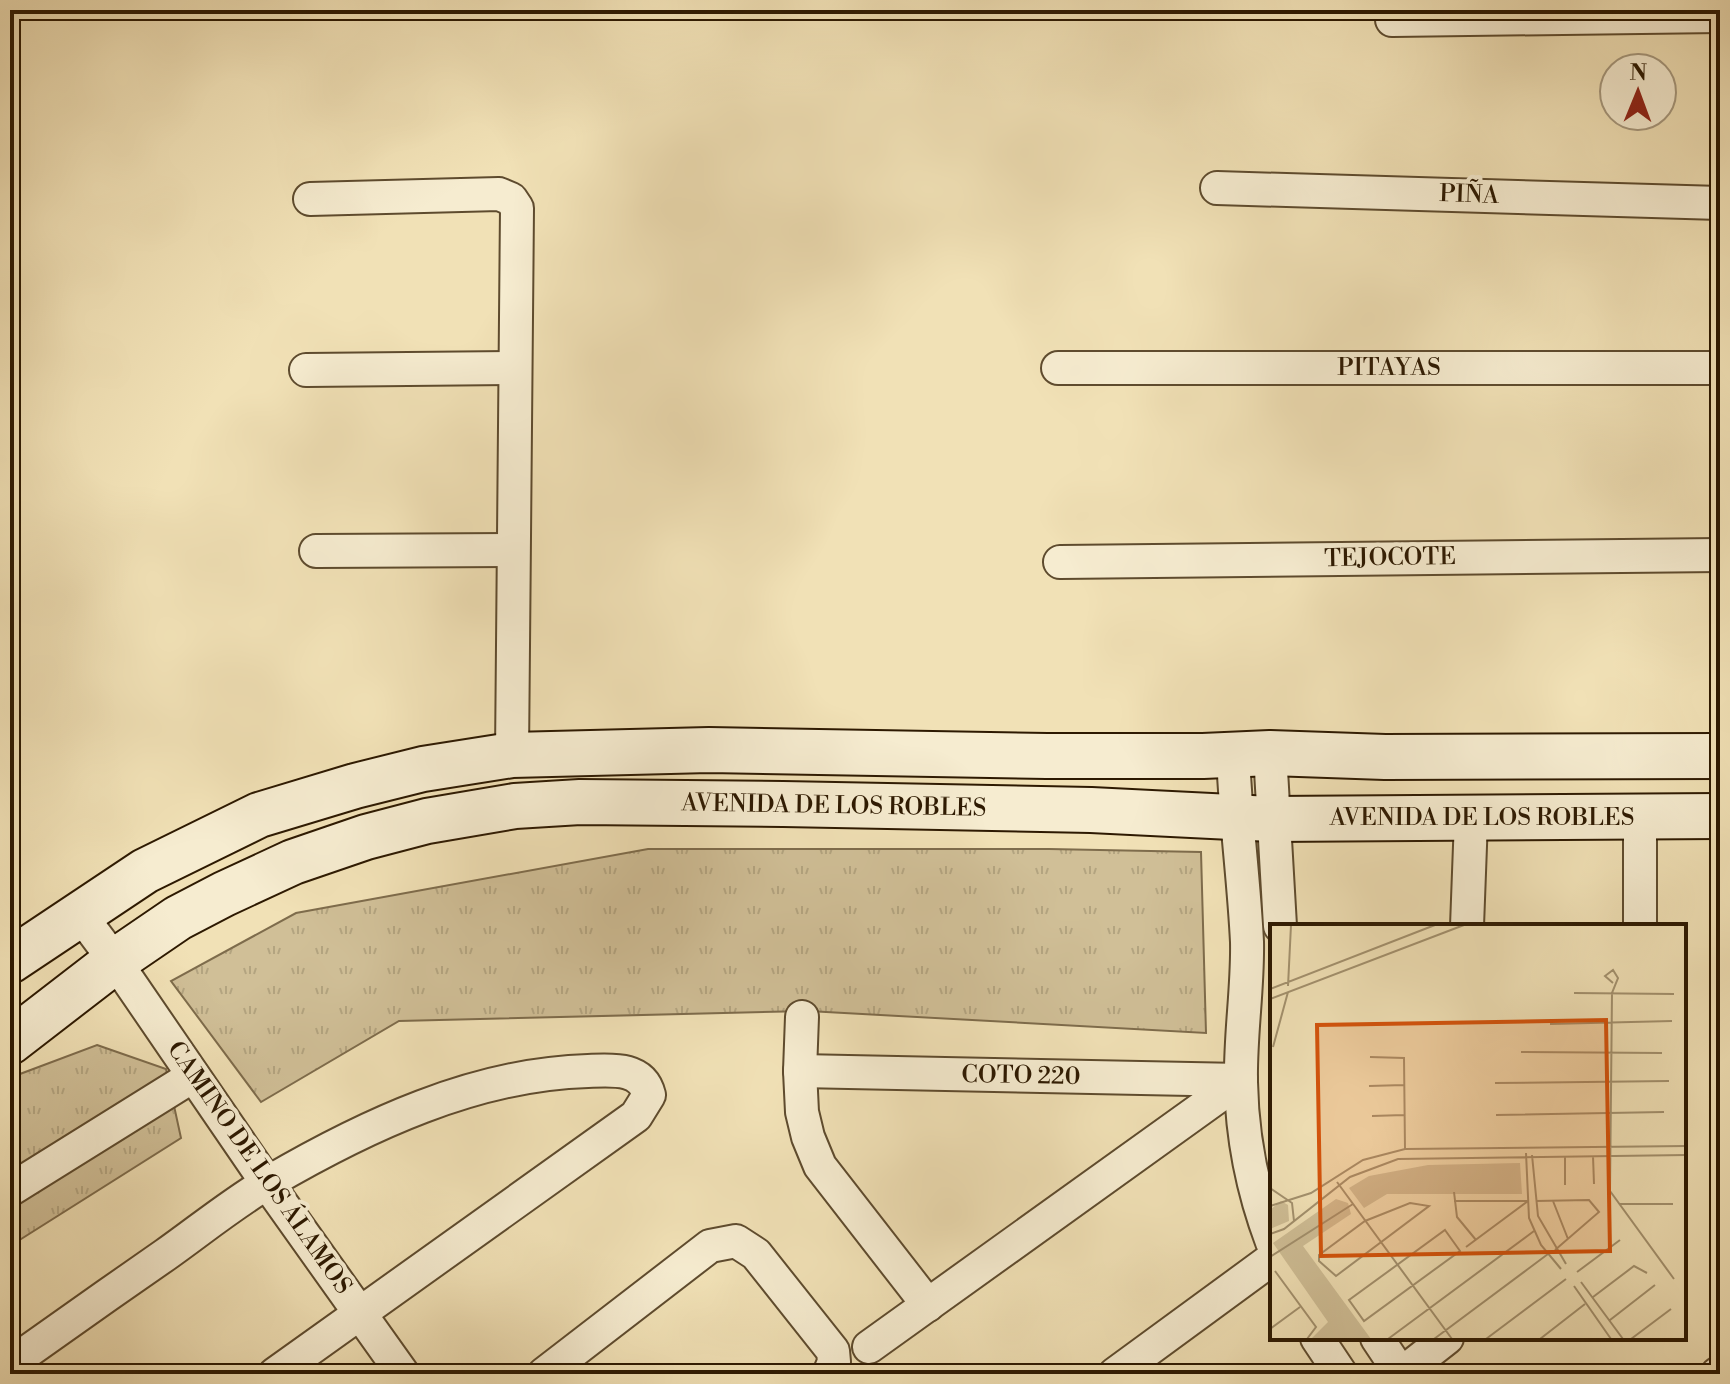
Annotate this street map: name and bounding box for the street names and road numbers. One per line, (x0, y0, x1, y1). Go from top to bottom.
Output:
street label: PIÑA (1439, 178, 1500, 211)
street label: PITAYAS (1337, 353, 1441, 383)
street label: TEJOCOTE (1324, 542, 1456, 574)
street label: AVENIDA DE LOS ROBLES (680, 788, 987, 824)
street label: AVENIDA DE LOS ROBLES (1328, 803, 1635, 833)
street label: CAMINO DE LOS ÁLAMOS (160, 1035, 359, 1300)
street label: COTO 220 (961, 1060, 1081, 1092)

